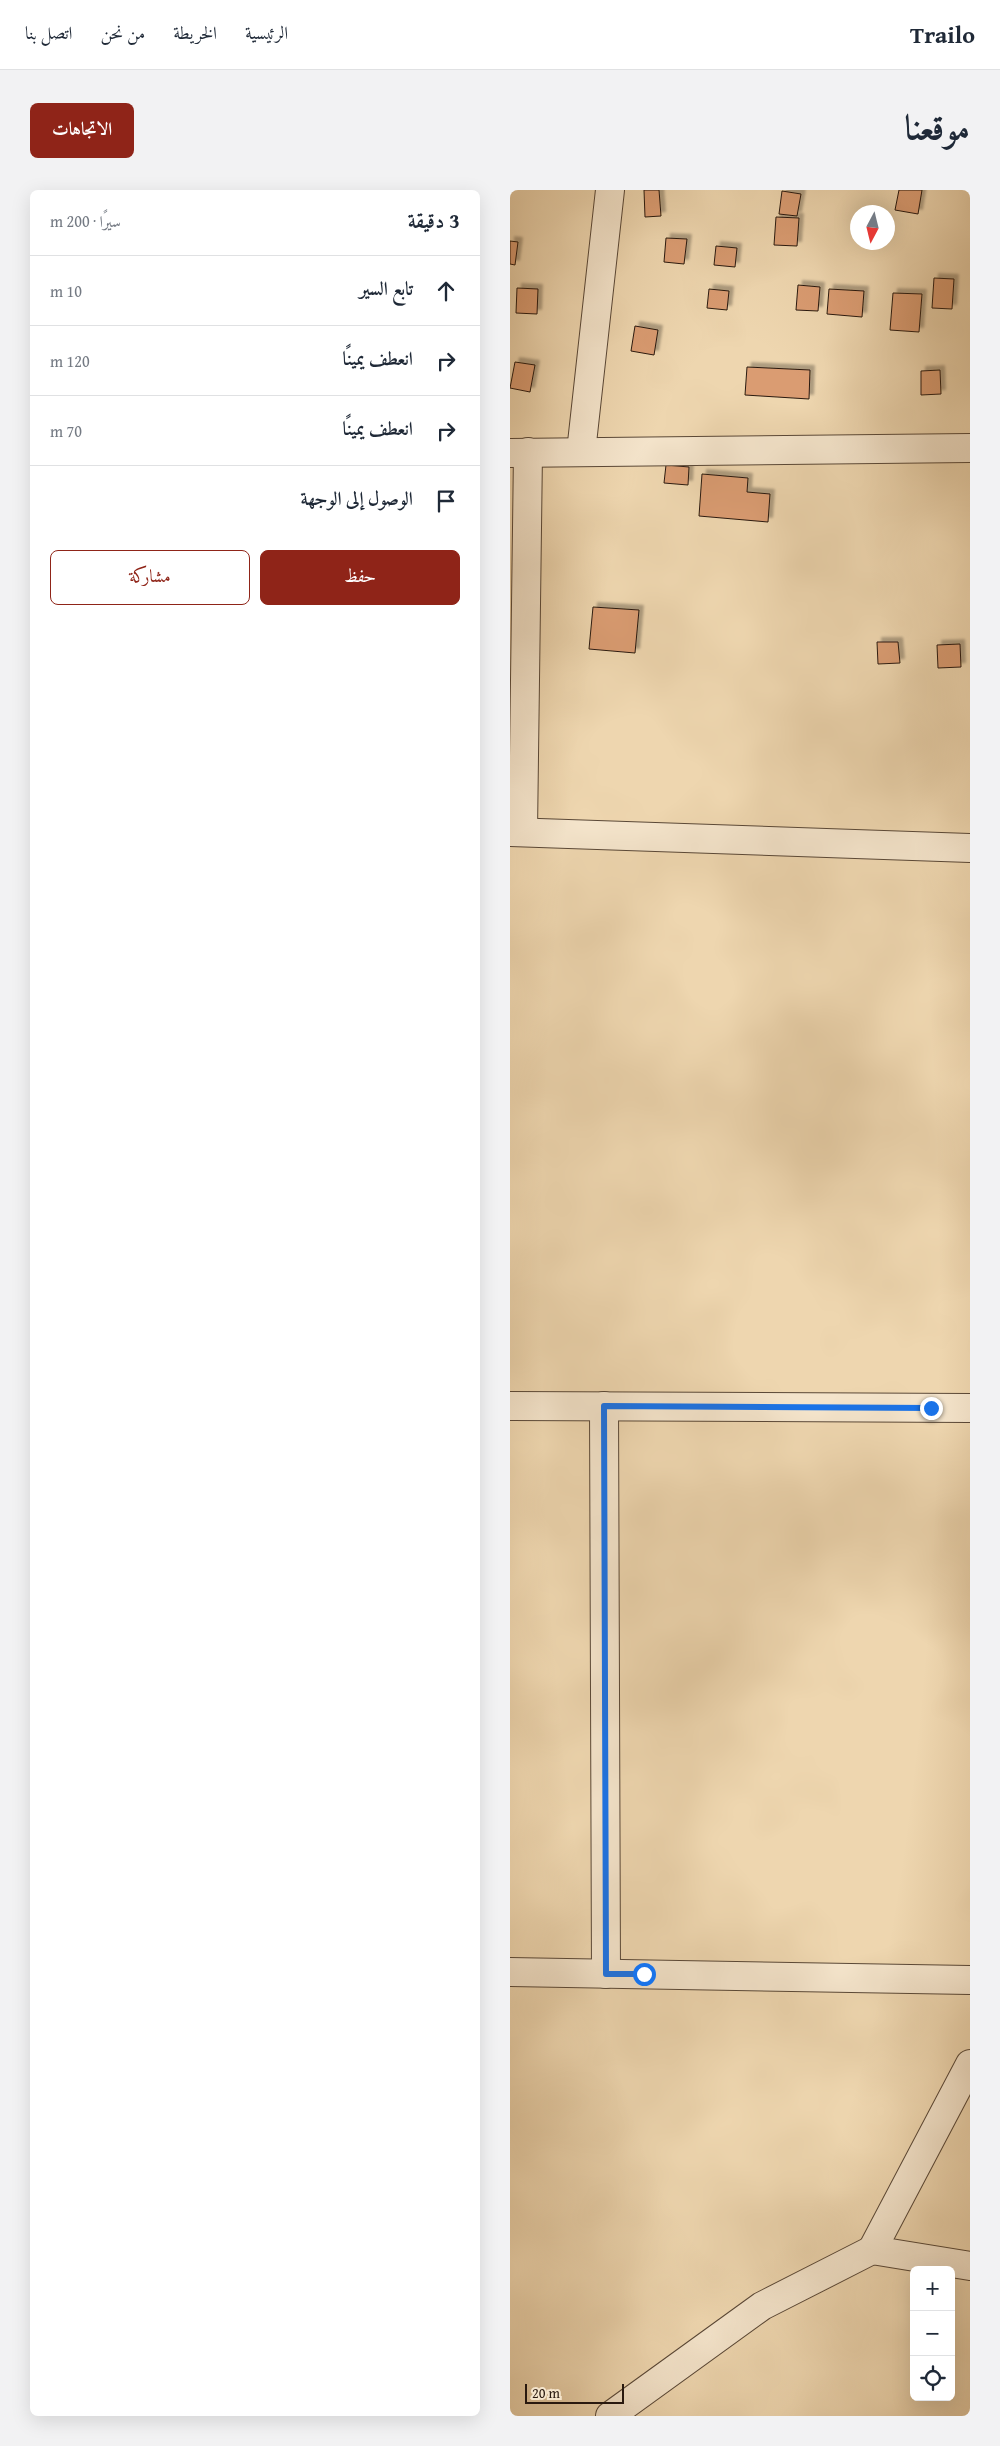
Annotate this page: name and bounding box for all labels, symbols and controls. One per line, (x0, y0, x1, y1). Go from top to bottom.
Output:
text: Trailo (910, 17, 975, 52)
text: اتصل بنا (25, 19, 72, 46)
text: من نحن (100, 19, 145, 46)
text: الخريطة (173, 19, 217, 46)
text: الرئيسية (245, 19, 288, 46)
text: موقعنا (905, 101, 970, 152)
button: الاتجاهات (30, 103, 134, 158)
text: 3 دقيقة (408, 205, 460, 236)
north arrow (850, 205, 895, 250)
text: سيرًا · 200 m (50, 209, 121, 233)
text: تابع السير (359, 274, 413, 302)
icon: ahead (432, 277, 460, 305)
text: 10 m (50, 279, 82, 303)
text: انعطف يمينًا (343, 344, 413, 372)
icon: right (432, 347, 460, 375)
text: 120 m (50, 349, 90, 373)
text: انعطف يمينًا (343, 414, 413, 442)
icon: right (432, 417, 460, 445)
text: 70 m (50, 419, 82, 443)
text: الوصول إلى الوجهة (301, 484, 413, 512)
icon: arrive (432, 487, 460, 515)
button: مشاركة (50, 550, 250, 605)
button: حفظ (260, 550, 460, 605)
route end (920, 1397, 943, 1420)
route start (633, 1963, 656, 1986)
map controls (910, 2266, 955, 2401)
button: + (910, 2266, 955, 2311)
button: − (910, 2311, 955, 2356)
button: locate (910, 2356, 955, 2401)
scale bar (525, 2381, 624, 2404)
text: 20 m (532, 2383, 560, 2403)

